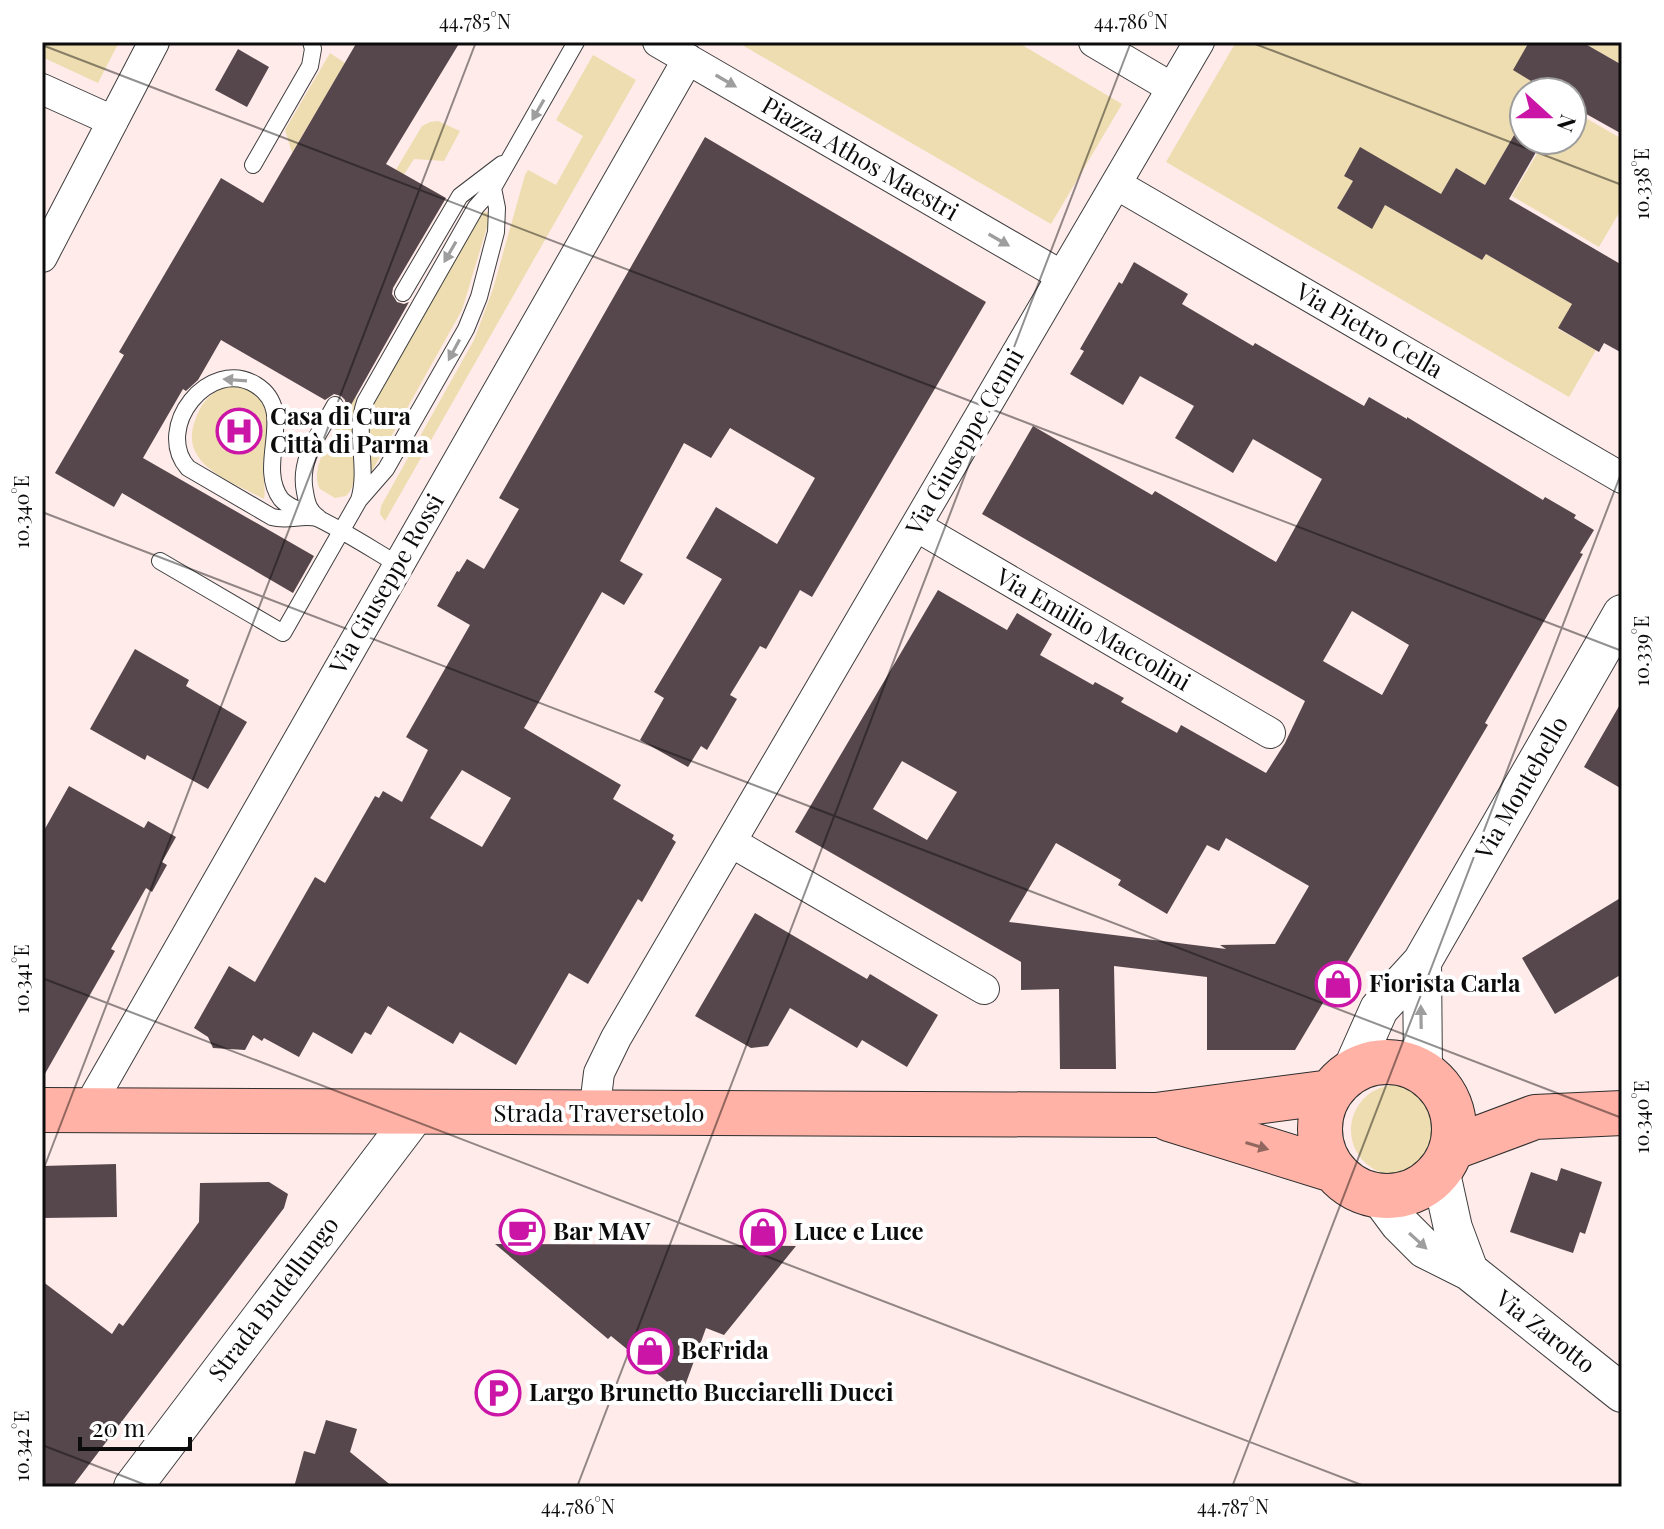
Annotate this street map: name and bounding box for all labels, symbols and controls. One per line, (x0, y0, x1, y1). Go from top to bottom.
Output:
text: 44.785°N (439, 7, 511, 34)
text: 44.786°N (1094, 7, 1168, 34)
one-way arrow (715, 74, 737, 88)
north arrow (1508, 76, 1588, 156)
street label: Piazza Athos Maestri (757, 88, 965, 227)
one-way arrow (531, 99, 545, 121)
text: N (1551, 111, 1584, 136)
text: 10.338°E (1627, 148, 1654, 220)
one-way arrow (988, 233, 1010, 247)
one-way arrow (443, 241, 457, 263)
street label: Via Pietro Cella (1290, 274, 1449, 384)
one-way arrow (448, 338, 461, 361)
street label: Via Giuseppe Cenni (896, 342, 1030, 541)
one-way arrow (223, 373, 248, 386)
place label: Casa di Cura Città di Parma (270, 399, 430, 459)
hospital icon: Casa di Cura Città di Parma (215, 407, 263, 455)
text: 10.340°E (7, 475, 34, 549)
street label: Via Giuseppe Rossi (320, 487, 450, 680)
street label: Via Emilio Maccolini (990, 559, 1197, 697)
text: 10.339°E (1627, 616, 1654, 686)
street label: Via Montebello (1466, 710, 1574, 865)
text: 10.341°E (7, 944, 34, 1014)
shop icon: Fiorista Carla (1314, 960, 1362, 1008)
place label: Fiorista Carla (1369, 966, 1521, 998)
one-way arrow (1415, 1004, 1428, 1029)
text: 10.340°E (1627, 1080, 1654, 1154)
street label: Strada Traversetolo (494, 1096, 704, 1128)
one-way arrow (1245, 1140, 1269, 1153)
cafe icon: Bar MAV (498, 1208, 546, 1256)
shop icon: Luce e Luce (739, 1208, 787, 1256)
street label: Strada Budellungo (200, 1209, 345, 1386)
place label: Bar MAV (553, 1214, 651, 1246)
place label: Luce e Luce (794, 1214, 924, 1246)
one-way arrow (1407, 1232, 1427, 1249)
street label: Via Zarotto (1489, 1281, 1603, 1379)
shop icon: BeFrida (626, 1327, 674, 1375)
place label: BeFrida (681, 1333, 769, 1365)
parking icon: Largo Brunetto Bucciarelli Ducci (474, 1369, 522, 1417)
place label: Largo Brunetto Bucciarelli Ducci (529, 1375, 894, 1407)
scale bar (80, 1401, 190, 1451)
text: 10.342°E (7, 1410, 34, 1482)
text: 20 m (92, 1411, 145, 1443)
text: 44.786°N (541, 1492, 615, 1519)
text: 44.787°N (1197, 1492, 1269, 1519)

